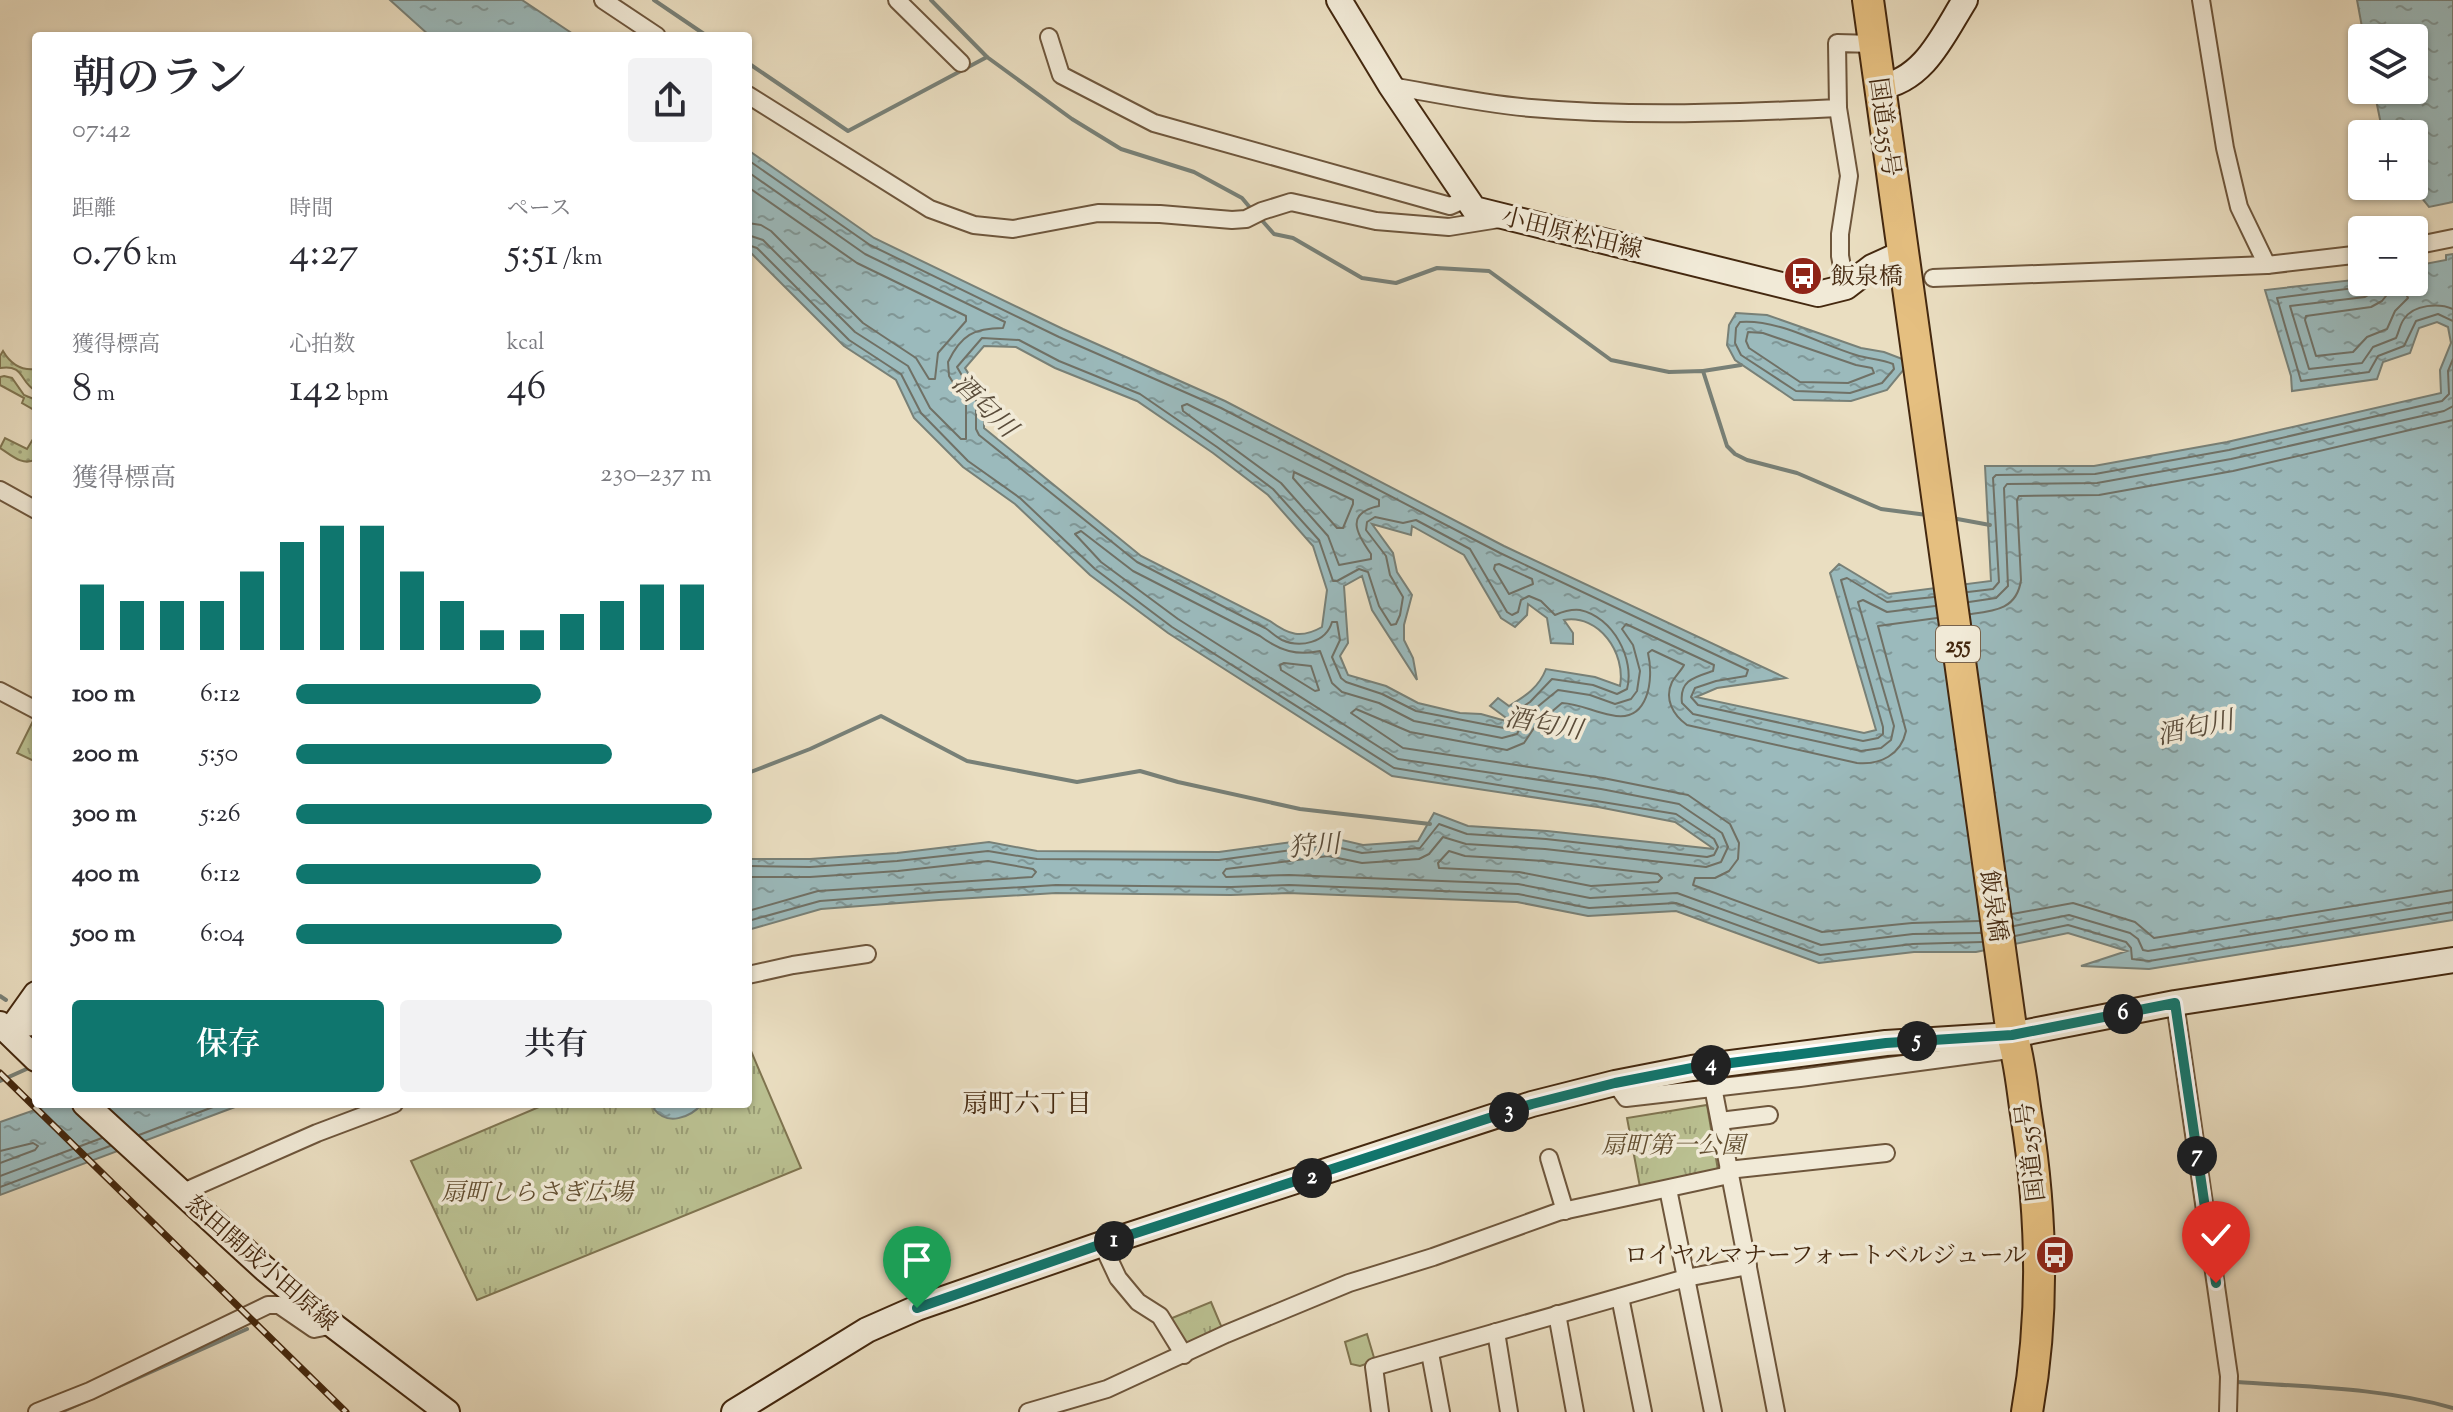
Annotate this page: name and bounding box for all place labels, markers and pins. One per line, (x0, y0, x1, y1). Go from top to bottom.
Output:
bus stop icon: 飯泉橋 (1782, 255, 1824, 297)
place label: 飯泉橋 (1831, 261, 1903, 295)
pin: 6 (2103, 994, 2143, 1034)
pin: 5 (1897, 1021, 1937, 1061)
pin: 4 (1691, 1045, 1731, 1085)
pin: 3 (1489, 1092, 1529, 1132)
pin: 7 (2177, 1136, 2217, 1176)
pin: 2 (1292, 1158, 1332, 1198)
pin (2182, 1201, 2250, 1283)
pin: 1 (1094, 1221, 1134, 1261)
pin (883, 1226, 951, 1308)
bus stop icon: ロイヤルマナーフォートベルジュール (2034, 1234, 2076, 1276)
place label: ロイヤルマナーフォートベルジュール (1624, 1240, 2027, 1274)

